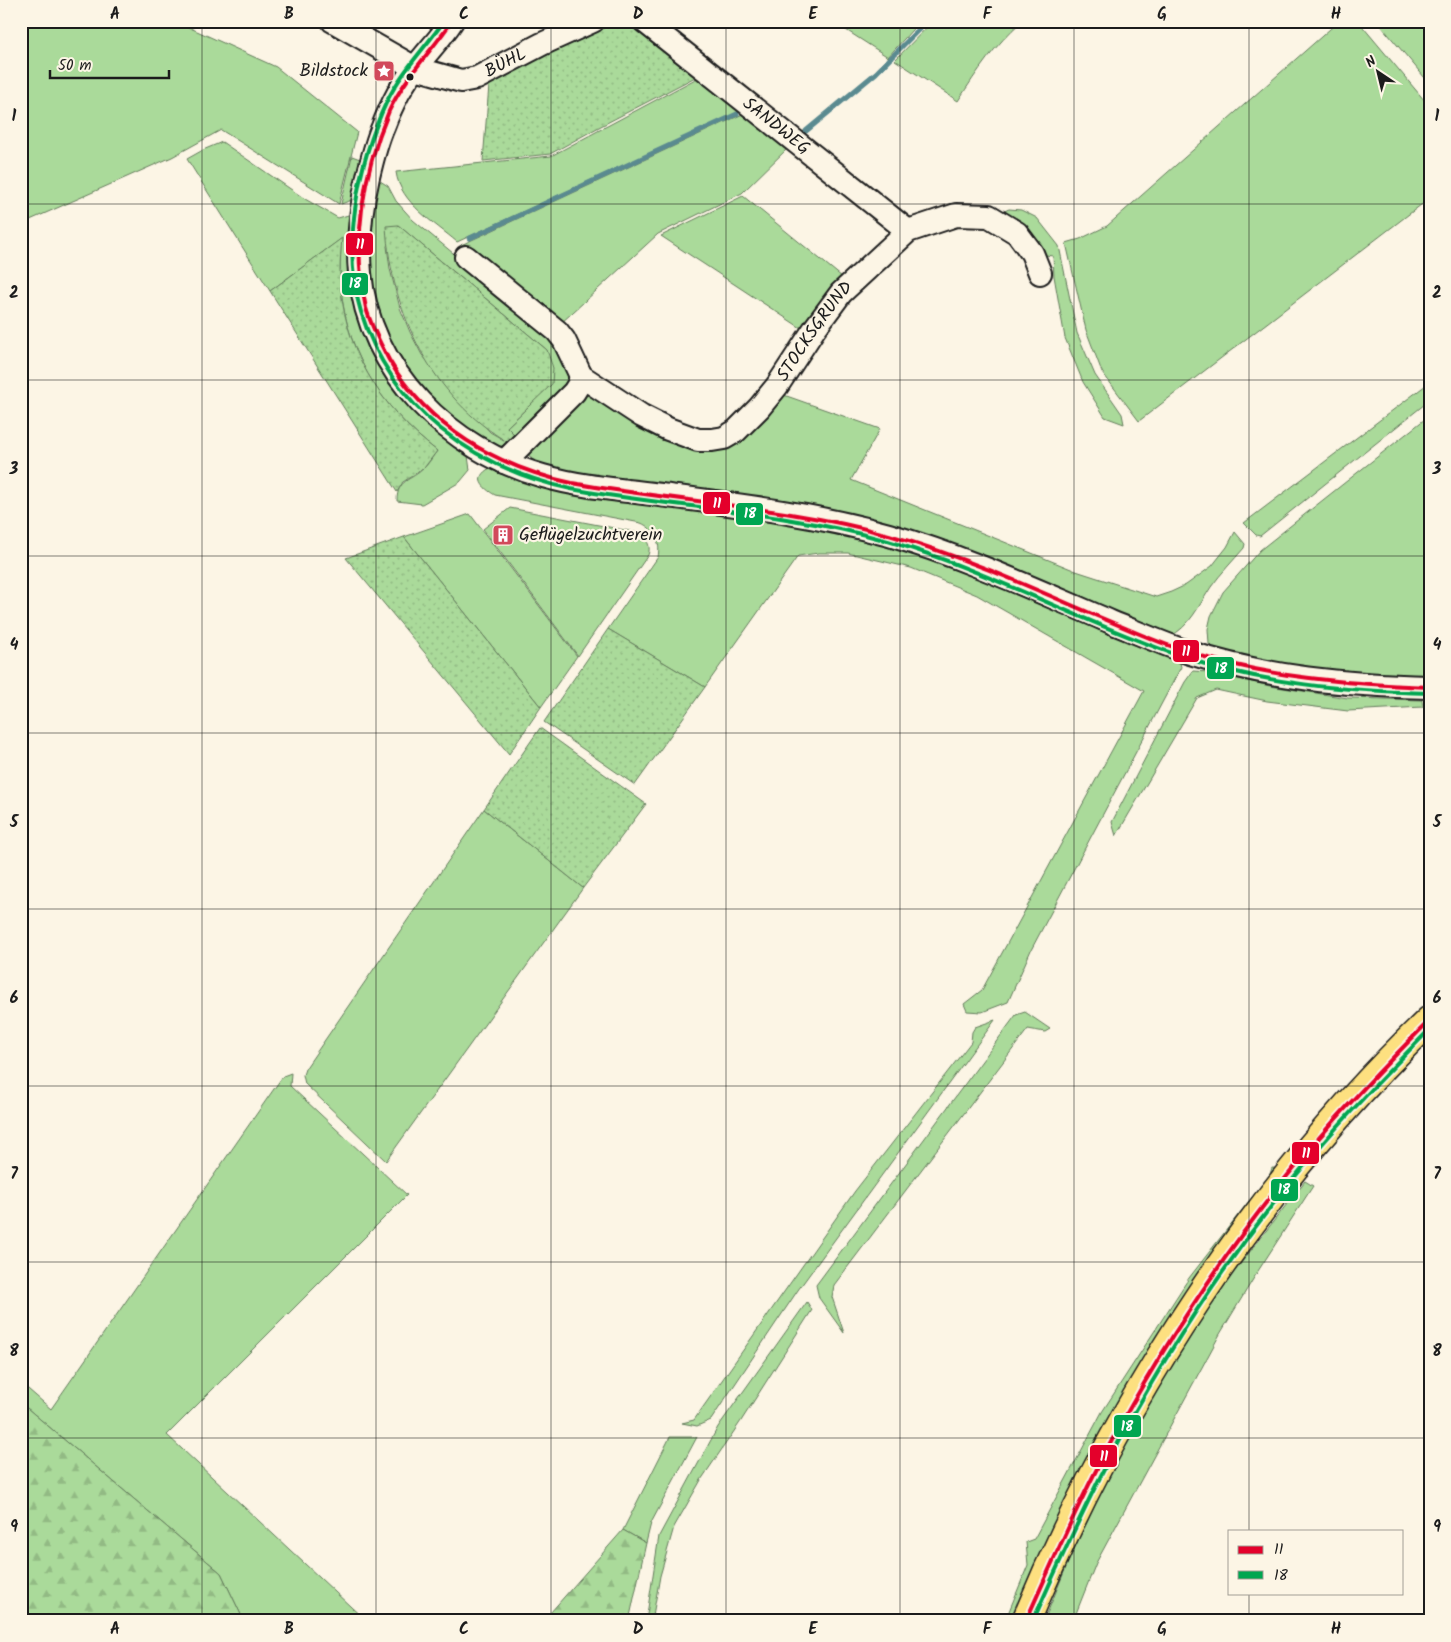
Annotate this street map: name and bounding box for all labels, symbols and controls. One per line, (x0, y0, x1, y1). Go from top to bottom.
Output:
text: A (110, 2, 120, 27)
text: B (284, 2, 294, 27)
text: C (459, 2, 469, 27)
text: D (633, 2, 644, 27)
text: E (809, 2, 819, 27)
text: F (983, 2, 993, 27)
text: G (1157, 2, 1167, 27)
text: H (1331, 2, 1341, 27)
street label: BÜHL (479, 40, 532, 86)
scale bar (50, 48, 169, 80)
north arrow (1354, 48, 1404, 98)
text: N (1361, 51, 1381, 74)
text: 50 m (58, 54, 92, 78)
place label: Bildstock (300, 57, 369, 86)
place icon: Bildstock (372, 59, 396, 83)
unlabelled marker (405, 72, 415, 82)
street label: SANDWEG (736, 90, 817, 162)
text: 1 (12, 104, 17, 129)
text: 1 (1435, 104, 1440, 129)
line badge: 11 (345, 232, 374, 256)
text: 11 (356, 234, 365, 256)
line badge: 18 (341, 272, 369, 296)
text: 18 (349, 273, 362, 295)
street label: STOCKSGRUND (769, 274, 860, 387)
text: 2 (9, 281, 19, 306)
text: 2 (1432, 281, 1442, 306)
text: 3 (9, 457, 19, 482)
text: 3 (1432, 457, 1442, 482)
line badge: 11 (702, 491, 731, 515)
text: 11 (713, 493, 722, 515)
line badge: 18 (735, 502, 764, 526)
text: 18 (744, 503, 757, 525)
place label: Geflügelzuchtverein (519, 521, 662, 550)
building icon: Geflügelzuchtverein (491, 523, 515, 547)
text: 4 (10, 633, 19, 658)
text: 4 (1433, 633, 1442, 658)
line badge: 11 (1172, 639, 1200, 663)
text: 11 (1182, 641, 1191, 663)
line badge: 18 (1206, 656, 1235, 680)
text: 18 (1215, 658, 1228, 680)
text: 5 (9, 810, 20, 835)
text: 5 (1432, 810, 1443, 835)
text: 6 (10, 986, 19, 1011)
text: 6 (1433, 986, 1442, 1011)
line badge: 11 (1291, 1141, 1320, 1165)
text: 11 (1302, 1143, 1311, 1165)
text: 7 (10, 1162, 18, 1187)
text: 7 (1433, 1162, 1441, 1187)
line badge: 18 (1270, 1178, 1299, 1202)
text: 18 (1278, 1179, 1291, 1201)
text: 8 (9, 1339, 19, 1364)
text: 8 (1432, 1339, 1442, 1364)
line badge: 18 (1113, 1414, 1142, 1438)
text: 18 (1121, 1416, 1134, 1438)
line badge: 11 (1089, 1444, 1118, 1468)
text: 11 (1100, 1446, 1109, 1468)
text: 9 (10, 1515, 18, 1540)
text: 9 (1433, 1515, 1441, 1540)
legend (1228, 1530, 1404, 1594)
text: 11 (1274, 1538, 1284, 1562)
text: 18 (1274, 1564, 1289, 1588)
text: A (110, 1617, 120, 1642)
text: B (284, 1617, 294, 1642)
text: C (459, 1617, 469, 1642)
text: D (633, 1617, 644, 1642)
text: E (809, 1617, 819, 1642)
text: F (983, 1617, 993, 1642)
text: G (1157, 1617, 1167, 1642)
text: H (1331, 1617, 1341, 1642)

